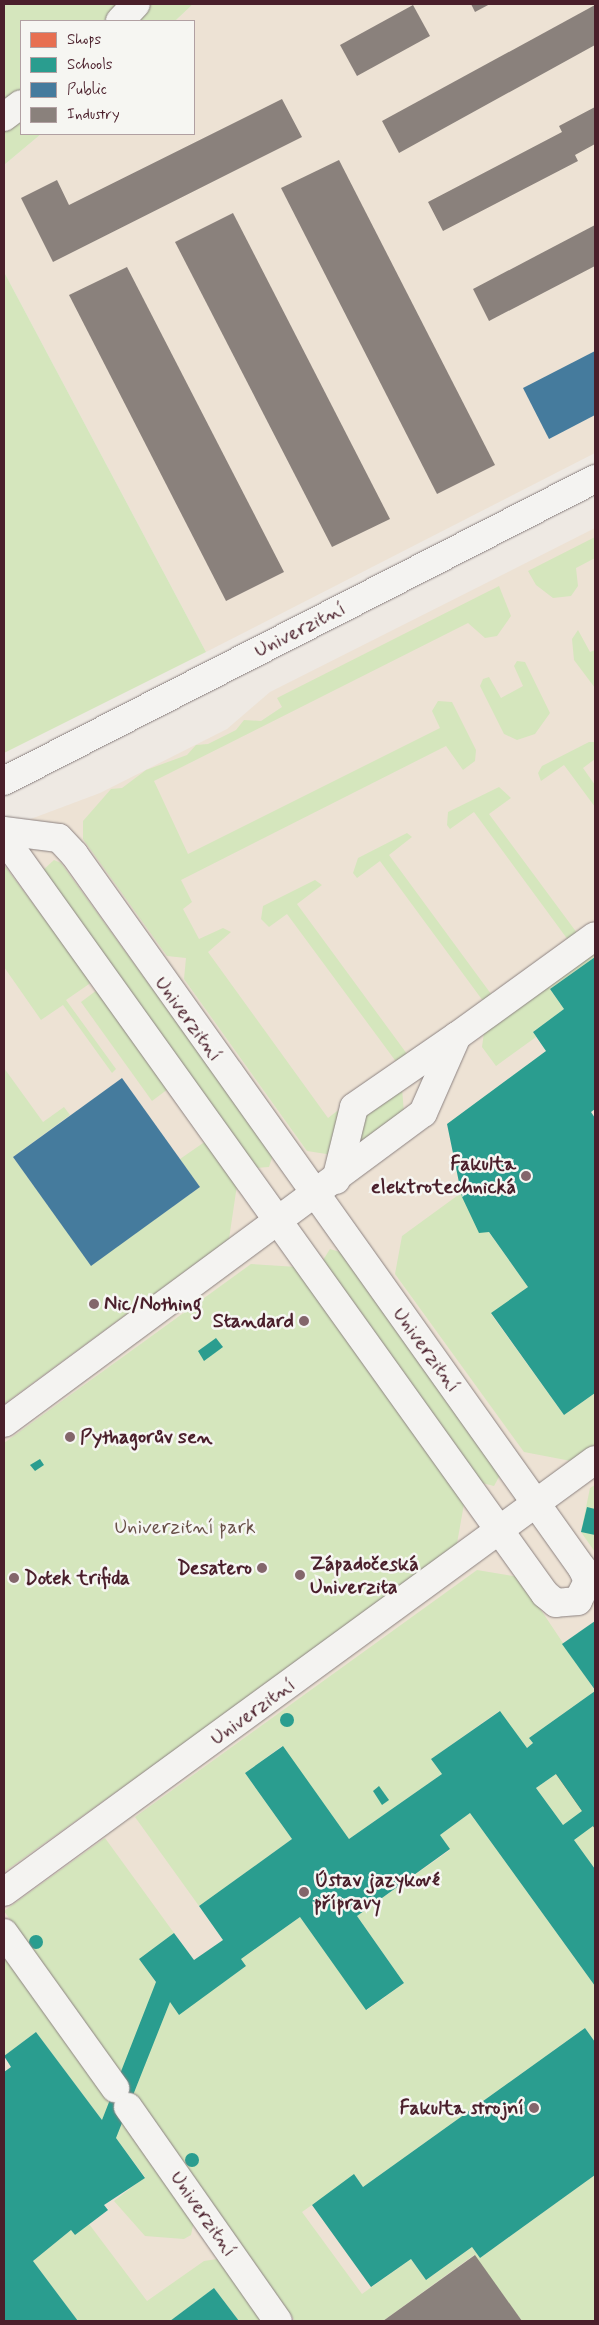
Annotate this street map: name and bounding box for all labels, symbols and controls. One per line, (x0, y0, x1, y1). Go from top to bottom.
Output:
legend (20, 20, 195, 135)
text: Shops (67, 30, 101, 50)
text: Schools (67, 55, 113, 75)
text: Public (67, 80, 107, 100)
text: Industry (67, 105, 120, 125)
street label: Univerzitní (250, 597, 350, 663)
street label: Univerzitní (149, 972, 227, 1066)
place label: Fakulta elektrotechnická (371, 1152, 516, 1199)
marker: Fakulta elektrotechnická (520, 1170, 532, 1182)
place label: Nic/Nothing (104, 1292, 202, 1316)
marker: Nic/Nothing (88, 1298, 100, 1310)
street label: Univerzitní (387, 1303, 465, 1397)
place label: Standard (213, 1309, 294, 1333)
marker: Standard (298, 1315, 310, 1327)
place label: Pythagorův sen (80, 1425, 208, 1449)
marker: Pythagorův sen (64, 1431, 76, 1443)
park label: Univerzitní park (114, 1515, 256, 1539)
place label: Západočeská Univerzita (310, 1552, 419, 1599)
place label: Desatero (177, 1556, 252, 1580)
marker: Desatero (256, 1562, 268, 1574)
place label: Dotek trifida (24, 1566, 130, 1590)
marker: Západočeská Univerzita (294, 1569, 306, 1581)
marker: Dotek trifida (8, 1572, 20, 1584)
street label: Univerzitní (206, 1673, 300, 1751)
place label: Ústav jazykové přípravy (314, 1868, 438, 1915)
marker: Ústav jazykové přípravy (298, 1886, 310, 1898)
place label: Fakulta strojní (400, 2096, 524, 2120)
marker: Fakulta strojní (528, 2102, 540, 2114)
street label: Univerzitní (165, 2166, 241, 2262)

